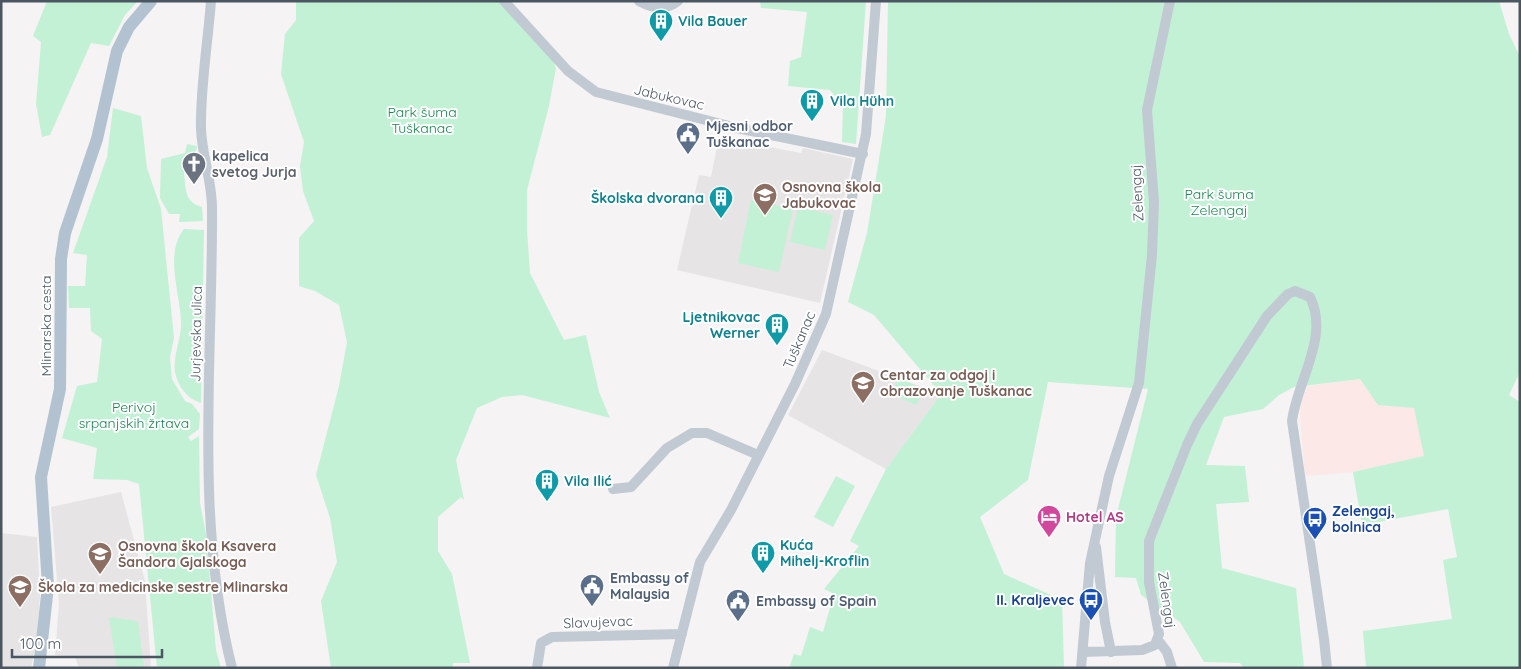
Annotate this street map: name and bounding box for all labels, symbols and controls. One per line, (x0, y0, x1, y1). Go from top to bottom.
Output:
building icon: Vila Bauer (648, 8, 674, 42)
place label: Vila Bauer (678, 12, 748, 30)
street label: Jabukovac (632, 80, 706, 114)
building icon: Vila Hühn (799, 88, 825, 122)
place label: Vila Hühn (830, 92, 894, 110)
park label: Park šuma Tuškanac (387, 103, 457, 137)
place label: Mjesni odbor Tuškanac (706, 117, 793, 151)
public building icon: Mjesni odbor Tuškanac (675, 121, 701, 155)
place label: kapelica svetog Jurja (212, 147, 297, 181)
church icon: kapelica svetog Jurja (181, 151, 207, 185)
street label: Zelengaj (1127, 164, 1147, 222)
place label: Osnovna škola Jabukovac (782, 178, 881, 212)
school or university icon: Osnovna škola Jabukovac (752, 182, 778, 216)
building icon: Školska dvorana (708, 185, 734, 219)
park label: Park šuma Zelengaj (1184, 185, 1254, 219)
place label: Školska dvorana (591, 189, 704, 207)
street label: Mlinarska cesta (37, 275, 55, 377)
street label: Jurjevska ulica (186, 286, 206, 382)
place label: Ljetnikovac Werner (682, 308, 760, 342)
street label: Tuškanac (779, 308, 819, 372)
building icon: Ljetnikovac Werner (764, 312, 790, 346)
place label: Centar za odgoj i obrazovanje Tuškanac (880, 366, 1032, 400)
school or university icon: Centar za odgoj i obrazovanje Tuškanac (850, 370, 876, 404)
park label: Perivoj srpanjskih žrtava (79, 398, 189, 432)
building icon: Vila Ilić (534, 468, 560, 502)
place label: Vila Ilić (564, 472, 612, 490)
place label: Zelengaj, bolnica (1332, 502, 1395, 536)
hotel icon: Hotel AS (1036, 504, 1062, 538)
bus stop icon: Zelengaj, bolnica (1302, 506, 1328, 540)
place label: Hotel AS (1066, 508, 1124, 526)
place label: Kuća Mihelj-Kroflin (780, 536, 869, 570)
place label: Osnovna škola Ksavera Šandora Gjalskoga (118, 537, 276, 571)
building icon: Kuća Mihelj-Kroflin (750, 540, 776, 574)
school or university icon: Osnovna škola Ksavera Šandora Gjalskoga (87, 541, 113, 575)
place label: Embassy of Malaysia (610, 569, 690, 603)
street label: Zelengaj (1154, 571, 1180, 629)
public building icon: Embassy of Malaysia (579, 573, 605, 607)
school or university icon: Škola za medicinske sestre Mlinarska (7, 574, 33, 608)
place label: Škola za medicinske sestre Mlinarska (38, 578, 288, 596)
bus stop icon: II. Kraljevec (1078, 587, 1104, 621)
public building icon: Embassy of Spain (725, 588, 751, 622)
place label: II. Kraljevec (996, 591, 1074, 609)
place label: Embassy of Spain (756, 592, 877, 610)
street label: Slavujevac (563, 612, 633, 632)
scale bar (12, 626, 162, 658)
text: 100 m (20, 634, 61, 653)

